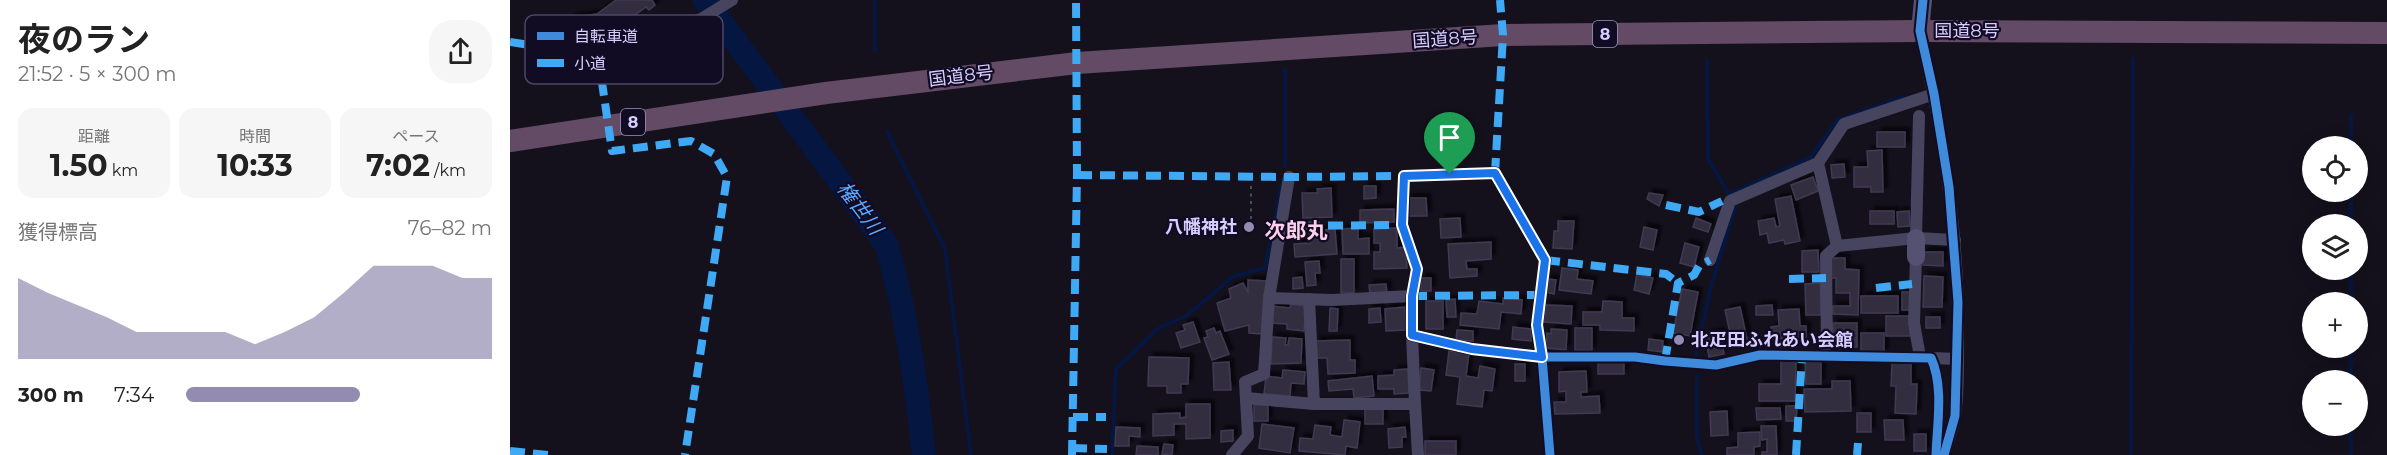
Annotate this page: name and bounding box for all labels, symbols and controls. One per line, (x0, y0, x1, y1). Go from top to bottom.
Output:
legend (525, 15, 723, 84)
text: 夜のラン (18, 19, 150, 59)
button: share (429, 20, 492, 83)
street label: 国道8号 (1934, 20, 2000, 42)
road number: 8 (1593, 21, 1617, 47)
street label: 国道8号 (1412, 26, 1478, 52)
text: 自転車道 (574, 27, 638, 46)
text: 小道 (574, 54, 606, 73)
street label: 国道8号 (927, 61, 995, 91)
text: 21:52 · 5 × 300 m (18, 62, 176, 86)
road number: 8 (621, 109, 645, 135)
pin (1424, 112, 1475, 174)
icon: arrive (1433, 121, 1466, 154)
text: 距離 (78, 127, 110, 146)
text: 時間 (239, 127, 271, 146)
text: ペース (392, 127, 440, 146)
map controls (2302, 136, 2368, 436)
button: locate (2302, 136, 2368, 202)
text: 1.50 (50, 147, 108, 184)
text: 10:33 (217, 147, 293, 184)
text: 7:02 (366, 147, 430, 184)
text: km (108, 161, 138, 180)
text: /km (430, 161, 466, 180)
water label: 権世川 (832, 177, 889, 241)
button: layers (2302, 214, 2368, 280)
text: 76–82 m (408, 216, 492, 240)
place label: 八幡神社 (1165, 216, 1237, 238)
district label: 次郎丸 (1265, 218, 1328, 243)
text: 獲得標高 (18, 220, 98, 244)
marker: 八幡神社 (1242, 220, 1256, 234)
button: + (2302, 292, 2368, 358)
place label: 北疋田ふれあい会館 (1691, 329, 1853, 351)
marker: 北疋田ふれあい会館 (1672, 333, 1686, 347)
button: − (2302, 370, 2368, 436)
text: 300 m (18, 383, 84, 407)
text: 7:34 (114, 383, 154, 407)

